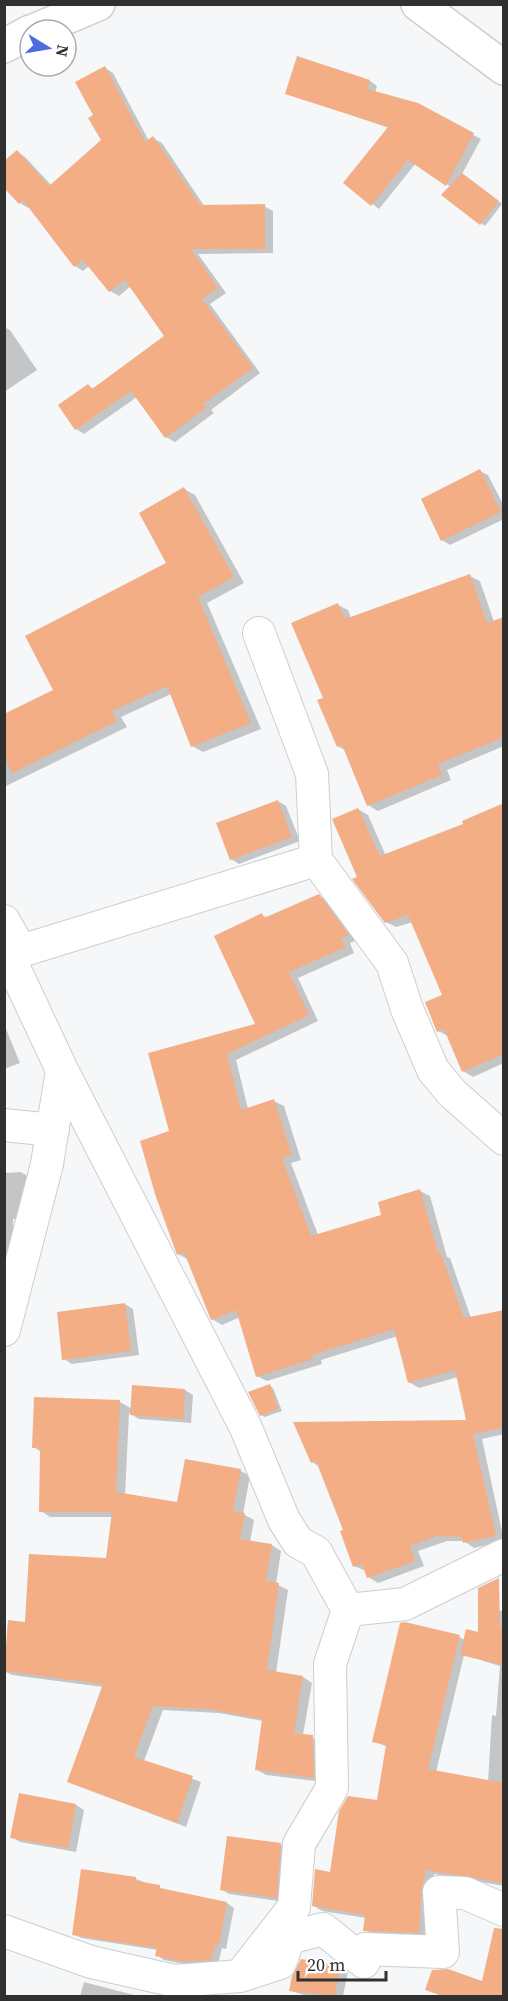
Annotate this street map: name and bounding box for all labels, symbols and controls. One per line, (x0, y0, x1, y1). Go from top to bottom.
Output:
north arrow (18, 18, 78, 78)
text: N (51, 43, 75, 59)
scale bar (298, 1944, 386, 1982)
text: 20 m (307, 1952, 345, 1977)

